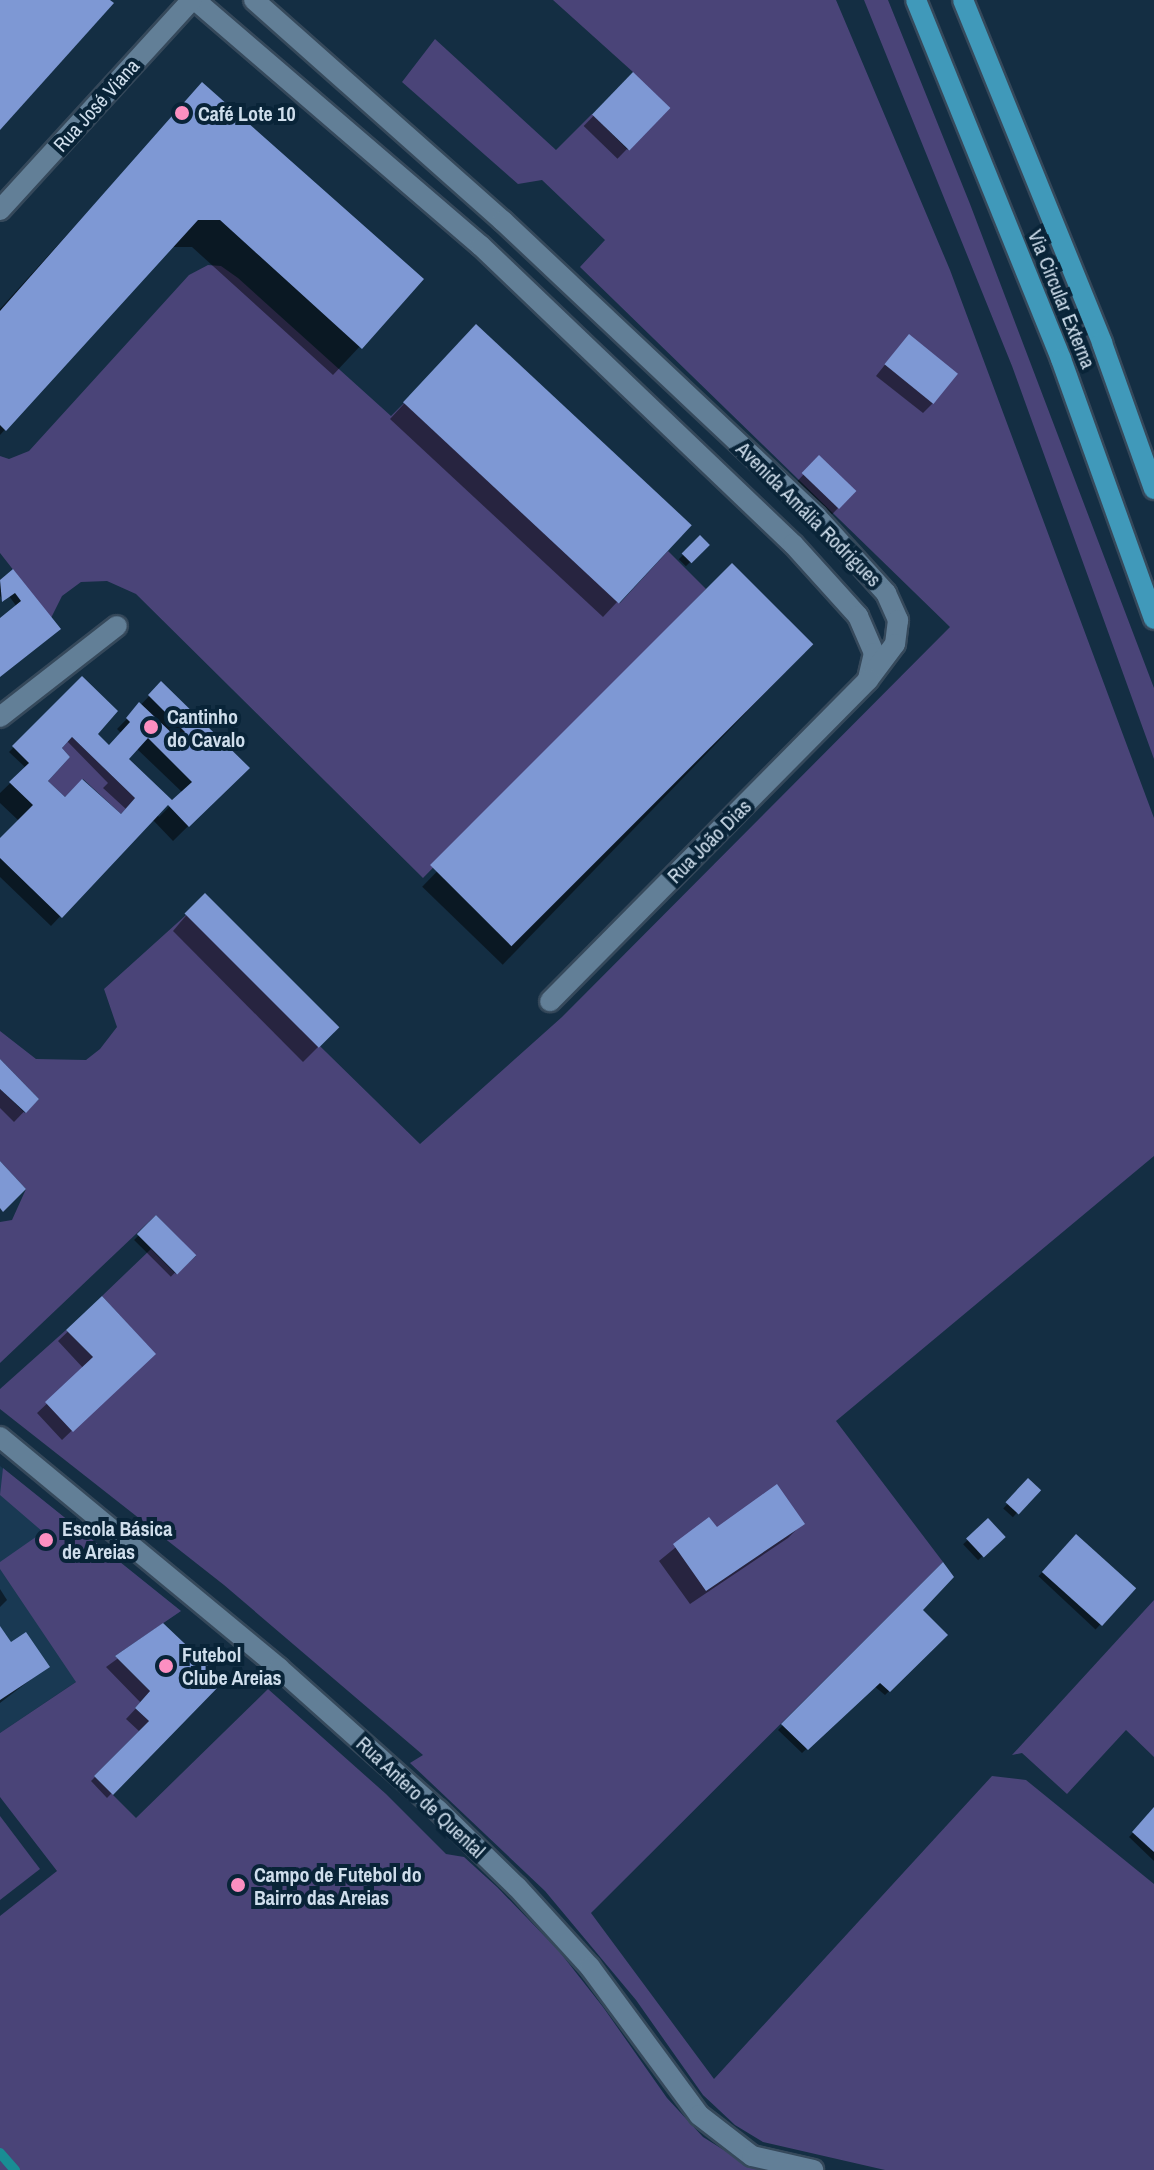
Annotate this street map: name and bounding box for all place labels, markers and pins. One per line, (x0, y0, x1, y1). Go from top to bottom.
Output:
place label: Café Lote 10 (198, 101, 296, 125)
marker: Café Lote 10 (173, 104, 191, 122)
place label: Cantinho do Cavalo (167, 704, 245, 751)
marker: Cantinho do Cavalo (142, 718, 160, 736)
place label: Escola Básica de Areias (62, 1516, 172, 1563)
marker: Escola Básica de Areias (37, 1531, 55, 1549)
place label: Futebol Clube Areias (182, 1642, 282, 1689)
marker: Futebol Clube Areias (157, 1657, 175, 1675)
place label: Campo de Futebol do Bairro das Areias (254, 1862, 422, 1909)
marker: Campo de Futebol do Bairro das Areias (229, 1876, 247, 1894)

